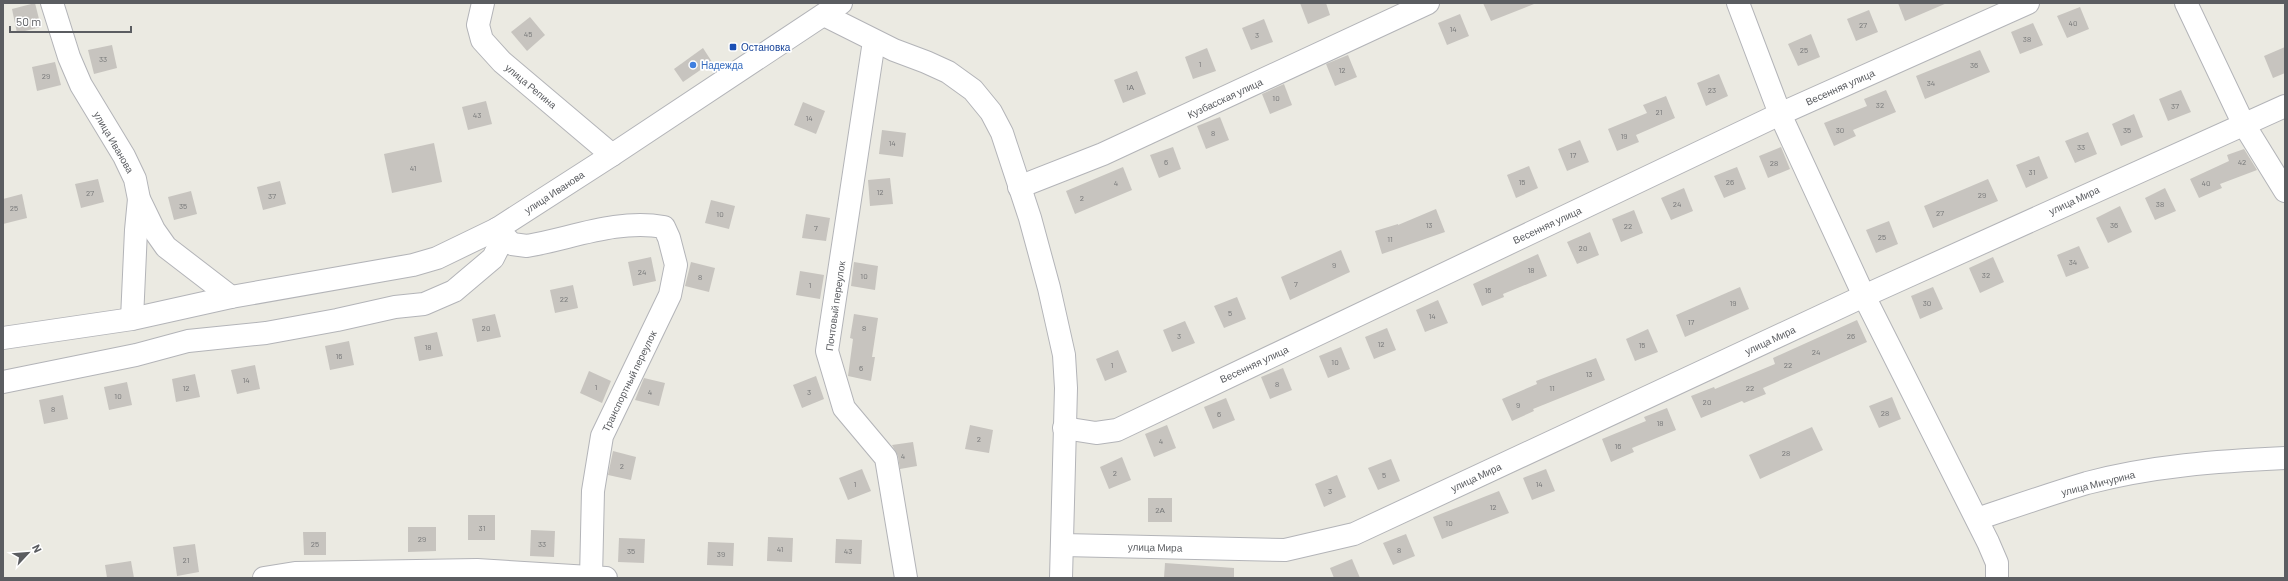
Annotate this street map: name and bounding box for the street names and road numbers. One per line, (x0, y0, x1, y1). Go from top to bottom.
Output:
street label: улица Репина (503, 61, 559, 111)
street label: Весенняя улица (1804, 66, 1877, 108)
street label: Кузбасская улица (1186, 75, 1265, 121)
street label: улица Иванова (91, 109, 137, 175)
street label: улица Иванова (522, 168, 587, 216)
street label: улица Мира (2047, 183, 2102, 217)
street label: Весенняя улица (1511, 204, 1584, 246)
street label: Почтовый переулок (823, 260, 847, 352)
street label: улица Мира (1743, 323, 1798, 357)
street label: Транспортный переулок (599, 328, 659, 434)
street label: Весенняя улица (1218, 343, 1291, 385)
street label: улица Мира (1449, 460, 1504, 494)
street label: улица Мичурина (2060, 468, 2137, 498)
street label: улица Мира (1128, 541, 1183, 553)

